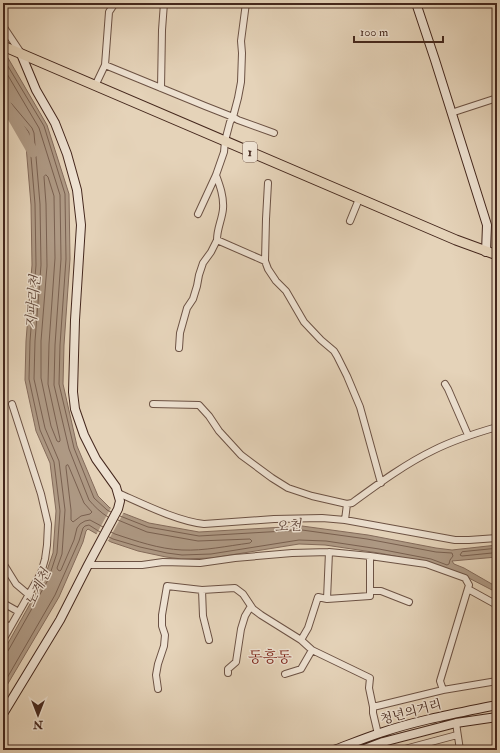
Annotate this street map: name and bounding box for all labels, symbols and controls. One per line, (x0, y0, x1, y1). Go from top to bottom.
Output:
scale bar (354, 18, 443, 44)
text: 100 m (360, 25, 389, 40)
road number: 1 (243, 142, 257, 162)
water label: 지파리천 (22, 273, 44, 330)
water label: 오천 (274, 516, 304, 535)
water label: 노계천 (22, 565, 55, 610)
district label: 동흥동 (248, 648, 292, 667)
north arrow (18, 695, 58, 735)
street label: 청년의거리 (379, 696, 443, 728)
text: N (32, 718, 44, 731)

